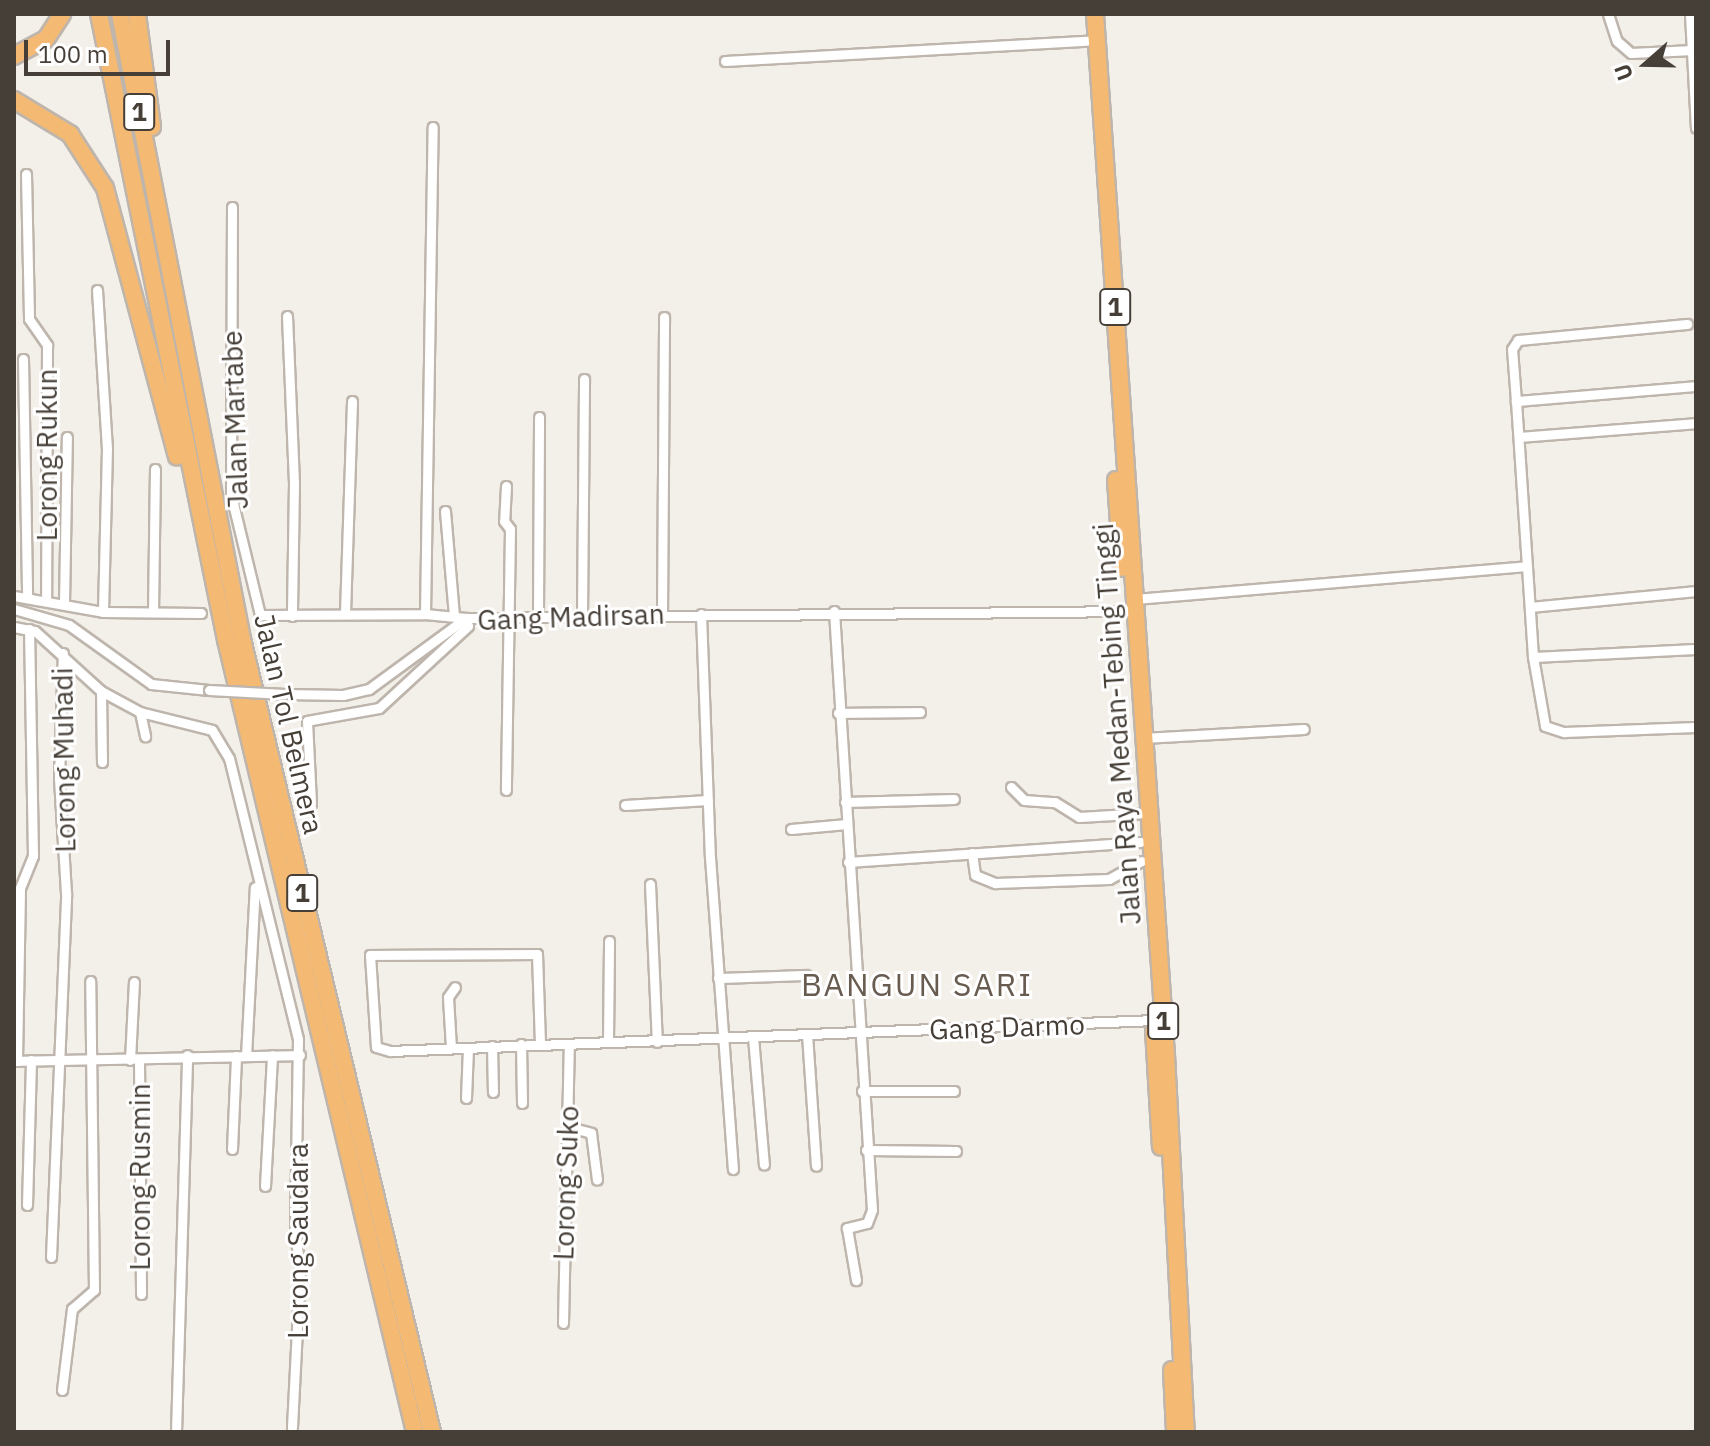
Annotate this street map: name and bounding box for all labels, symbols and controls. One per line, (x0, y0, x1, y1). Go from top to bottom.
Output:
scale bar (28, 24, 174, 74)
north arrow (1606, 24, 1686, 104)
text: 100 m (38, 38, 108, 70)
text: U (1607, 60, 1639, 85)
road number: 1 (123, 90, 155, 134)
road number: 1 (1099, 285, 1131, 329)
street label: Jalan Martabe (215, 330, 255, 510)
street label: Lorong Rukun (30, 369, 64, 541)
street label: Jalan Raya Medan-Tebing Tinggi (1086, 522, 1148, 926)
street label: Gang Madirsan (477, 597, 665, 637)
street label: Jalan Tol Belmera (247, 611, 331, 837)
street label: Lorong Muhadi (46, 667, 82, 853)
road number: 1 (286, 871, 318, 915)
district label: BANGUN SARI (801, 965, 1033, 1003)
road number: 1 (1147, 999, 1179, 1043)
street label: Gang Darmo (929, 1007, 1085, 1047)
street label: Lorong Rusmin (123, 1083, 157, 1271)
street label: Lorong Suko (547, 1105, 585, 1261)
street label: Lorong Saudara (281, 1143, 315, 1339)

